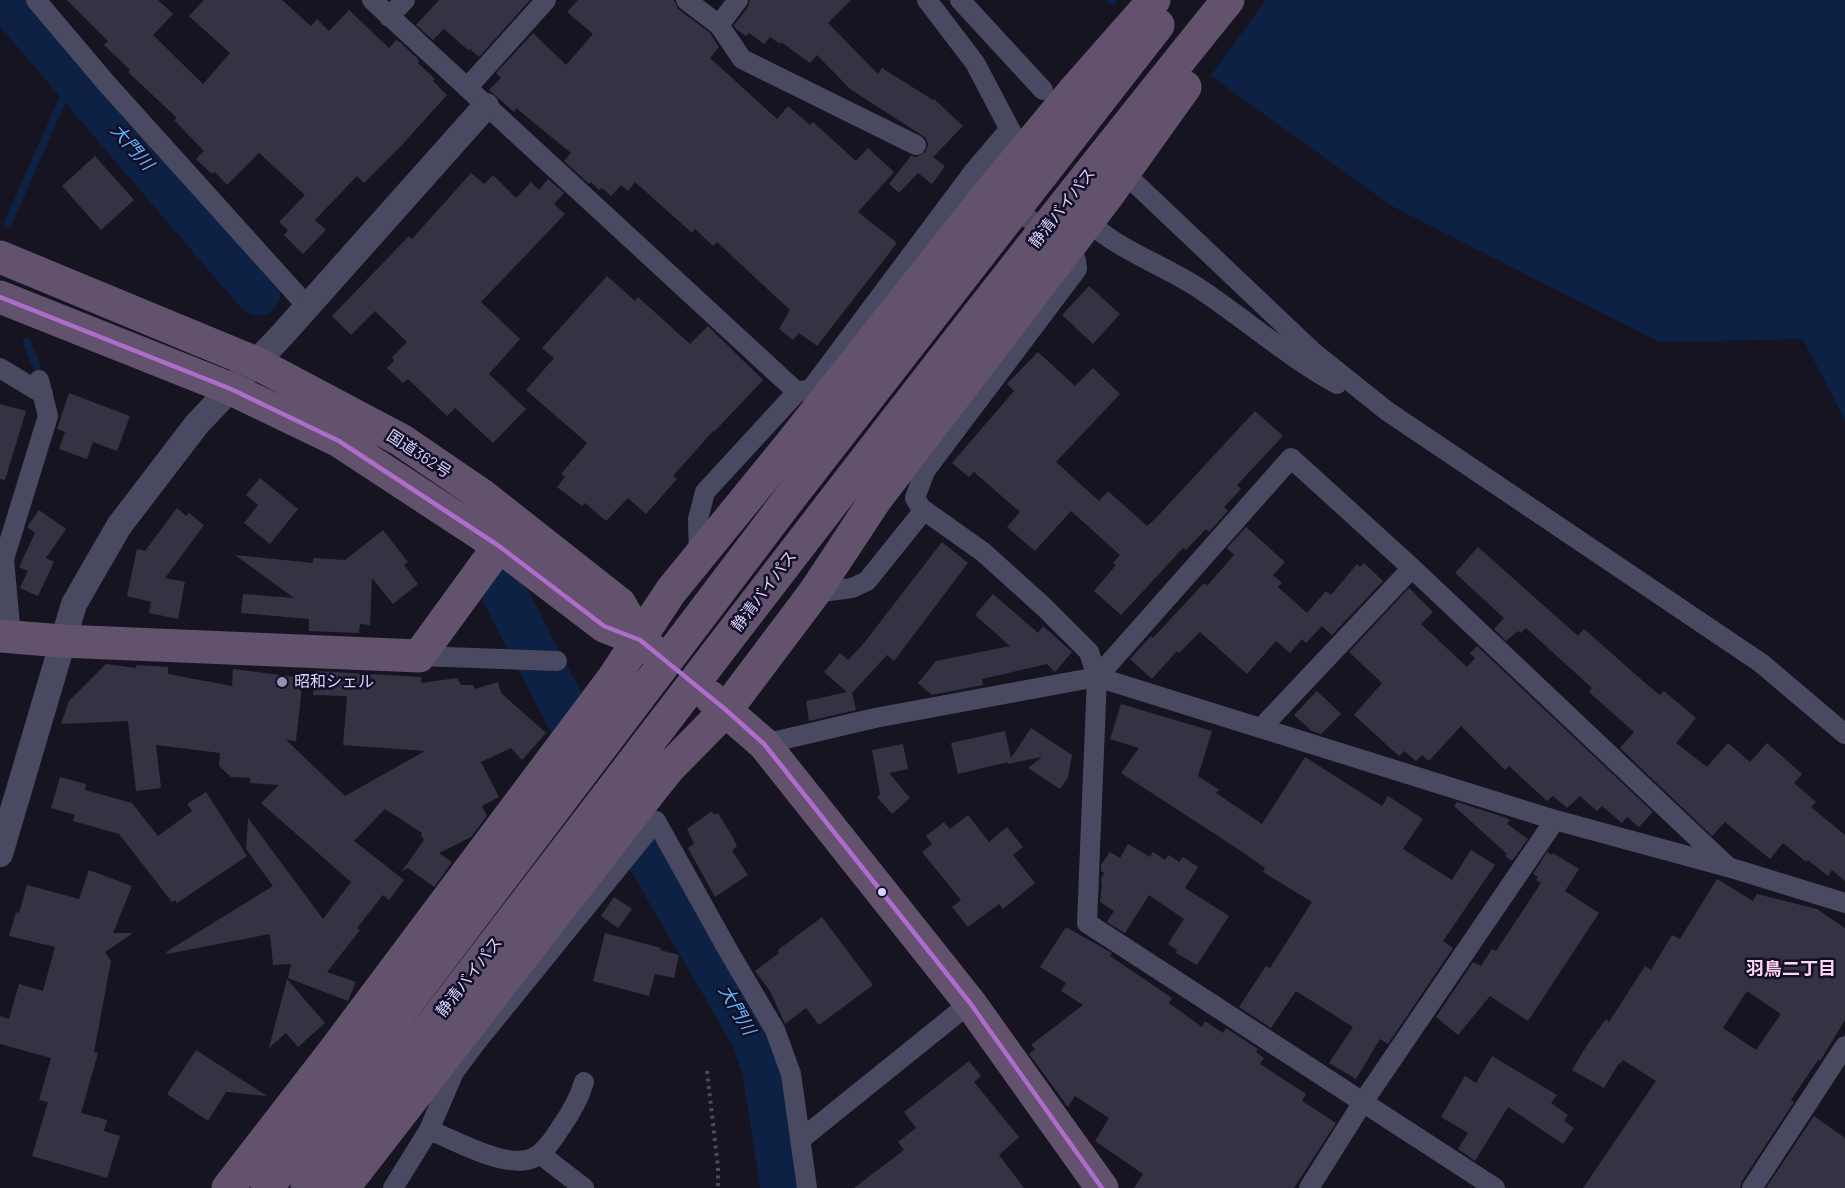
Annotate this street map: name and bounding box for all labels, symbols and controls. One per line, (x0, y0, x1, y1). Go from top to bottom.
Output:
water label: 大門川 (106, 120, 158, 174)
street label: 静清バイパス (1025, 164, 1099, 252)
street label: 国道362号 (383, 426, 455, 482)
street label: 静清バイパス (727, 547, 801, 635)
place label: 昭和シェル (294, 672, 374, 692)
marker: 昭和シェル (275, 675, 289, 689)
unlabelled marker (876, 886, 888, 898)
street label: 静清バイパス (432, 933, 506, 1021)
district label: 羽鳥二丁目 (1746, 958, 1836, 980)
water label: 大門川 (714, 981, 760, 1039)

